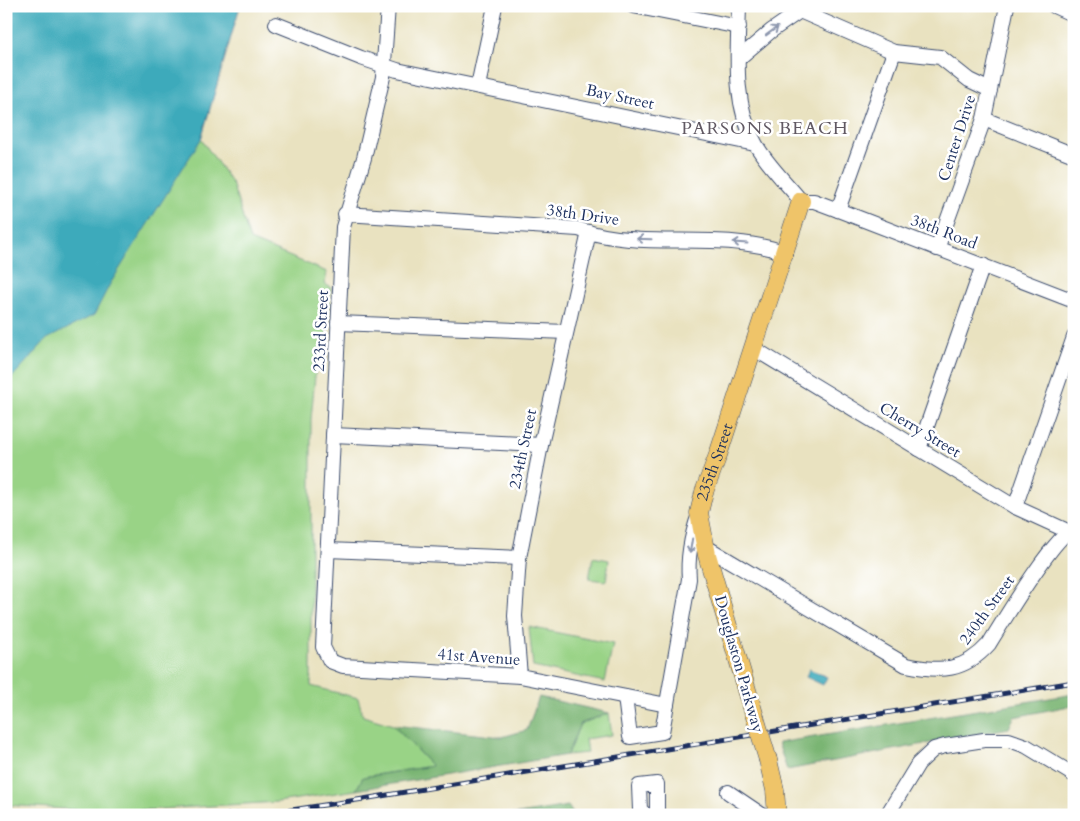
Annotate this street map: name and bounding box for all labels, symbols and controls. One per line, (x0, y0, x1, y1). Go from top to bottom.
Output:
one-way arrow (765, 26, 778, 37)
street label: Bay Street (584, 79, 656, 115)
street label: Center Drive (933, 92, 981, 184)
district label: PARSONS BEACH (681, 116, 849, 141)
street label: 38th Drive (545, 199, 621, 231)
street label: 38th Road (908, 209, 981, 255)
one-way arrow (636, 235, 652, 244)
one-way arrow (732, 238, 748, 248)
street label: 233rd Street (308, 290, 334, 372)
street label: Cherry Street (875, 397, 965, 463)
street label: 234th Street (504, 407, 542, 491)
street label: 235th Street (691, 420, 739, 503)
one-way arrow (686, 537, 696, 553)
street label: 240th Street (954, 571, 1020, 649)
street label: Douglaston Parkway (709, 593, 769, 736)
street label: 41st Avenue (437, 643, 521, 671)

